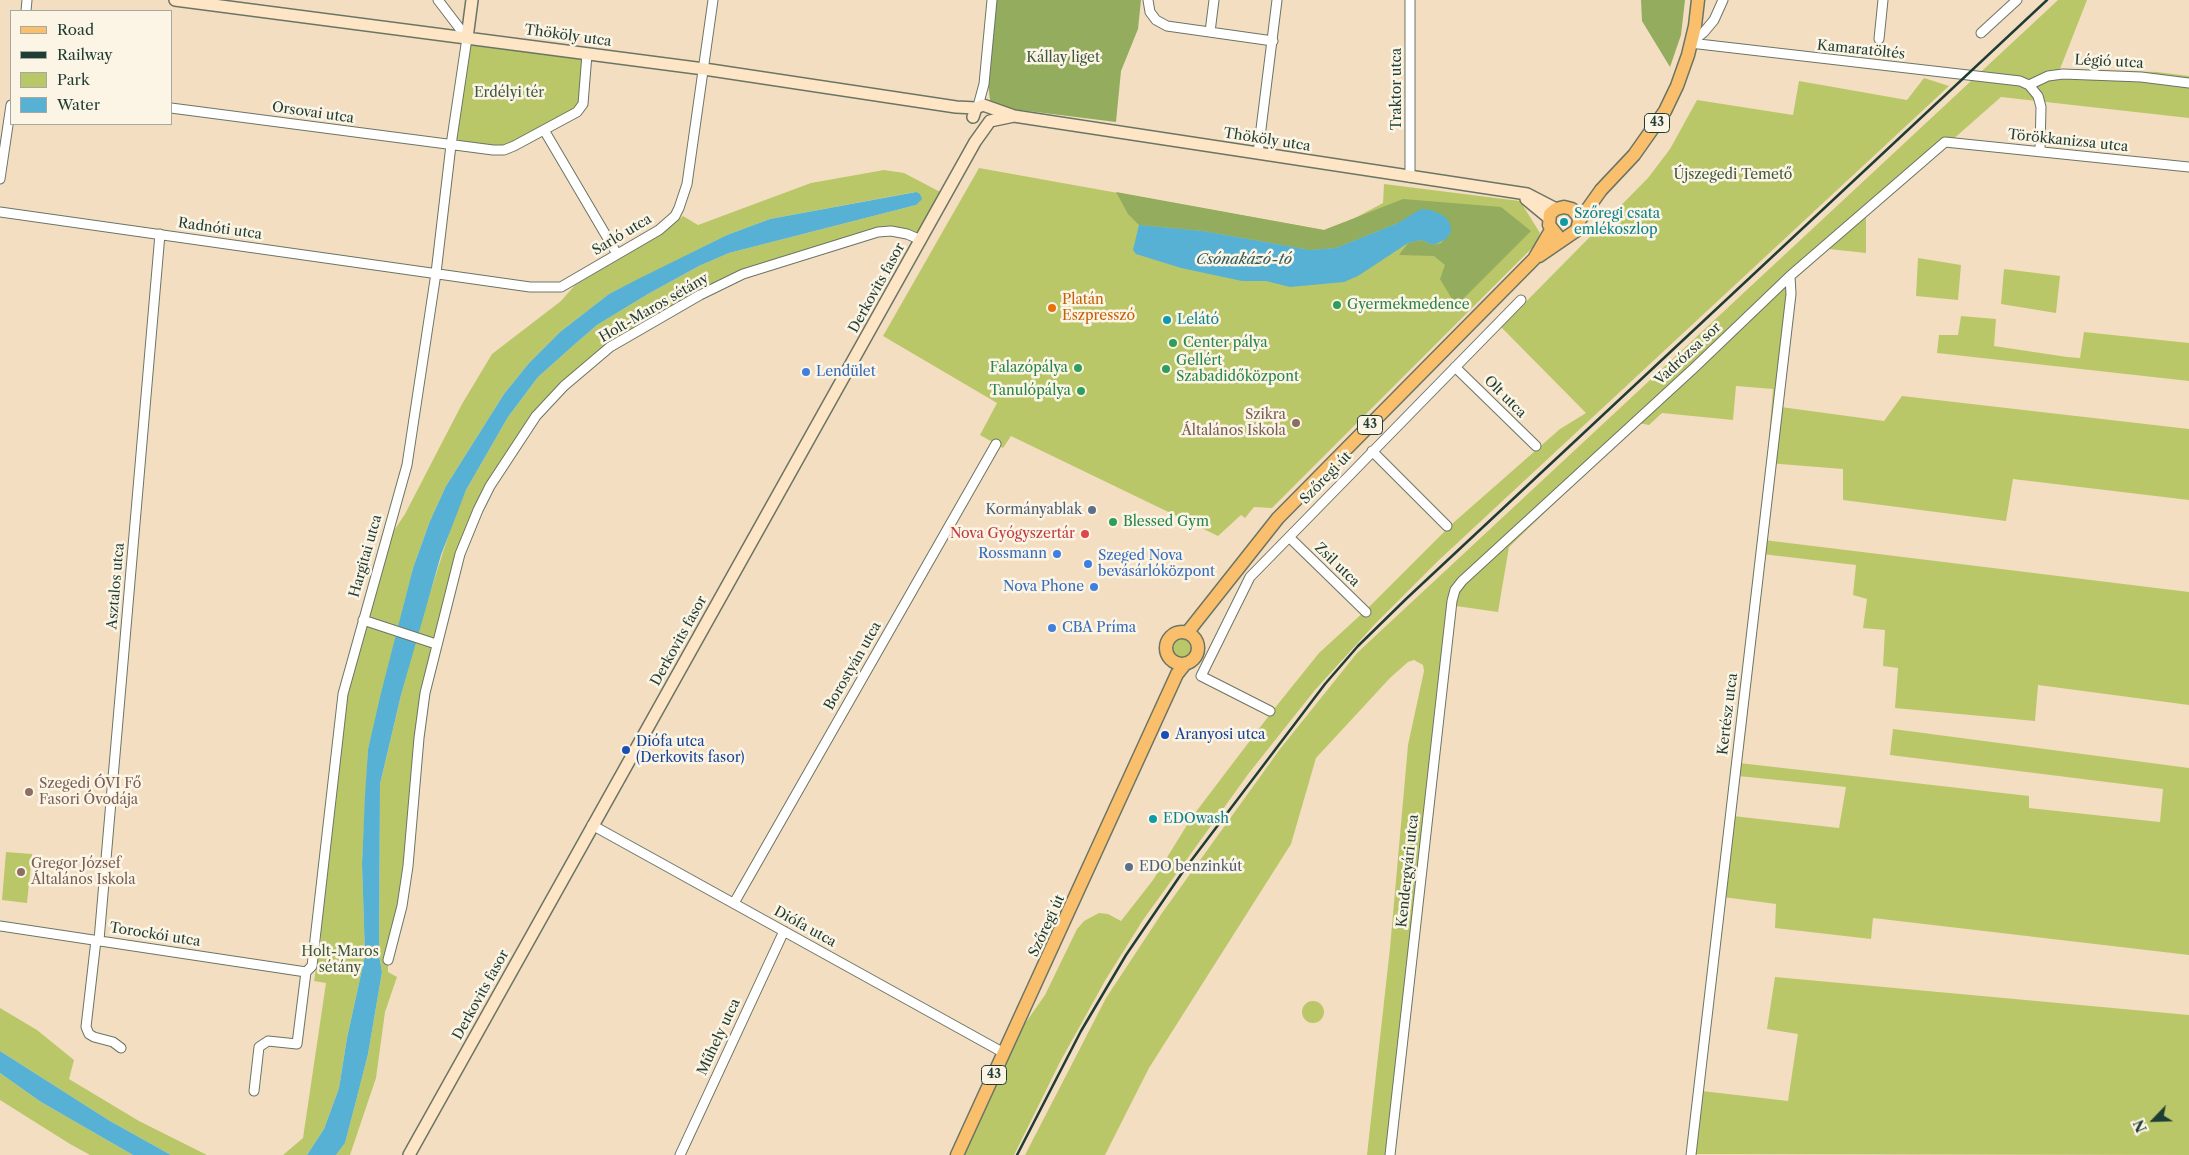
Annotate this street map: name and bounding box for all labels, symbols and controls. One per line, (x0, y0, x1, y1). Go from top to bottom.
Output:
legend (10, 10, 172, 125)
text: Road (57, 20, 94, 39)
street label: Thököly utca (523, 22, 613, 50)
street label: Kamaratöltés (1816, 37, 1906, 63)
text: Railway (57, 45, 113, 64)
street label: Traktor utca (1389, 48, 1405, 130)
park label: Kállay liget (1026, 50, 1100, 66)
street label: Légió utca (2074, 52, 2144, 72)
text: Park (57, 70, 90, 89)
park label: Erdélyi tér (474, 85, 544, 101)
text: Water (57, 95, 100, 114)
street label: Orsovai utca (271, 99, 355, 127)
road number: 43 (1644, 114, 1670, 132)
street label: Thököly utca (1222, 125, 1312, 155)
street label: Törökkanizsa utca (2007, 126, 2129, 156)
park label: Újszegedi Temető (1674, 167, 1792, 183)
place label: Szőregi csata emlékoszlop (1574, 206, 1660, 238)
street label: Sarló utca (589, 211, 655, 259)
street label: Radnóti utca (177, 215, 263, 243)
marker: Szőregi csata emlékoszlop (1558, 216, 1570, 228)
street label: Derkovits fasor (845, 240, 909, 336)
water label: Csónakázó-tó (1196, 251, 1292, 269)
street label: Holt-Maros sétány (596, 270, 712, 346)
place label: Platán Eszpresszó (1062, 292, 1135, 324)
place label: Gyermekmedence (1347, 297, 1470, 313)
marker: Gyermekmedence (1331, 299, 1343, 311)
marker: Platán Eszpresszó (1046, 302, 1058, 314)
place label: Lelátó (1177, 312, 1219, 328)
marker: Lelátó (1161, 314, 1173, 326)
street label: Vadrózsa sor (1652, 319, 1724, 389)
place label: Center pálya (1183, 335, 1268, 351)
marker: Center pálya (1167, 337, 1179, 349)
place label: Gellért Szabadidőközpont (1176, 353, 1299, 386)
place label: Falazópálya (990, 360, 1068, 376)
marker: Falazópálya (1072, 362, 1084, 374)
marker: Gellért Szabadidőközpont (1160, 363, 1172, 375)
place label: Lendület (816, 364, 876, 380)
marker: Lendület (800, 366, 812, 378)
street label: Olt utca (1480, 372, 1530, 422)
place label: Tanulópálya (989, 383, 1071, 399)
marker: Tanulópálya (1075, 385, 1087, 397)
place label: Szikra Általános Iskola (1181, 407, 1286, 440)
road number: 43 (1358, 416, 1382, 434)
marker: Szikra Általános Iskola (1290, 417, 1302, 429)
street label: Szőregi út (1297, 448, 1355, 508)
place label: Kormányablak (985, 502, 1082, 518)
marker: Kormányablak (1086, 504, 1098, 516)
street label: Hargitai utca (346, 513, 386, 599)
place label: Blessed Gym (1123, 514, 1209, 530)
marker: Blessed Gym (1107, 516, 1119, 528)
place label: Nova Gyógyszertár (950, 526, 1075, 542)
marker: Nova Gyógyszertár (1079, 528, 1091, 540)
street label: Zsil utca (1311, 539, 1363, 591)
street label: Asztalos utca (104, 542, 128, 630)
place label: Rossmann (978, 546, 1047, 562)
marker: Rossmann (1051, 548, 1063, 560)
place label: Szeged Nova bevásárlóközpont (1098, 548, 1215, 580)
marker: Szeged Nova bevásárlóközpont (1082, 558, 1094, 570)
place label: Nova Phone (1003, 579, 1084, 595)
marker: Nova Phone (1088, 581, 1100, 593)
street label: Derkovits fasor (647, 593, 711, 689)
street label: Borostyán utca (821, 619, 885, 713)
place label: CBA Príma (1062, 620, 1136, 636)
marker: CBA Príma (1046, 622, 1058, 634)
street label: Kertész utca (1715, 672, 1741, 756)
place label: Aranyosi utca (1175, 727, 1265, 743)
marker: Aranyosi utca (1159, 729, 1171, 741)
place label: Diófa utca (Derkovits fasor) (636, 734, 745, 766)
marker: Diófa utca (Derkovits fasor) (620, 744, 632, 756)
place label: Szegedi ÓVI Fő Fasori Óvodája (39, 776, 141, 809)
marker: Szegedi ÓVI Fő Fasori Óvodája (23, 786, 35, 798)
place label: EDOwash (1163, 811, 1229, 827)
marker: EDOwash (1147, 813, 1159, 825)
street label: Kendergyári utca (1394, 814, 1422, 928)
place label: Gregor József Általános Iskola (31, 856, 136, 889)
place label: EDO benzinkút (1139, 859, 1242, 875)
marker: EDO benzinkút (1123, 861, 1135, 873)
marker: Gregor József Általános Iskola (15, 866, 27, 878)
street label: Szőregi út (1025, 892, 1069, 960)
street label: Diófa utca (771, 903, 839, 951)
street label: Torockói utca (108, 920, 202, 950)
park label: Holt-Maros sétány (301, 944, 379, 976)
street label: Derkovits fasor (449, 947, 513, 1043)
street label: Műhely utca (694, 996, 744, 1078)
road number: 43 (982, 1066, 1006, 1084)
north arrow (2129, 1095, 2179, 1145)
text: N (2130, 1117, 2151, 1135)

